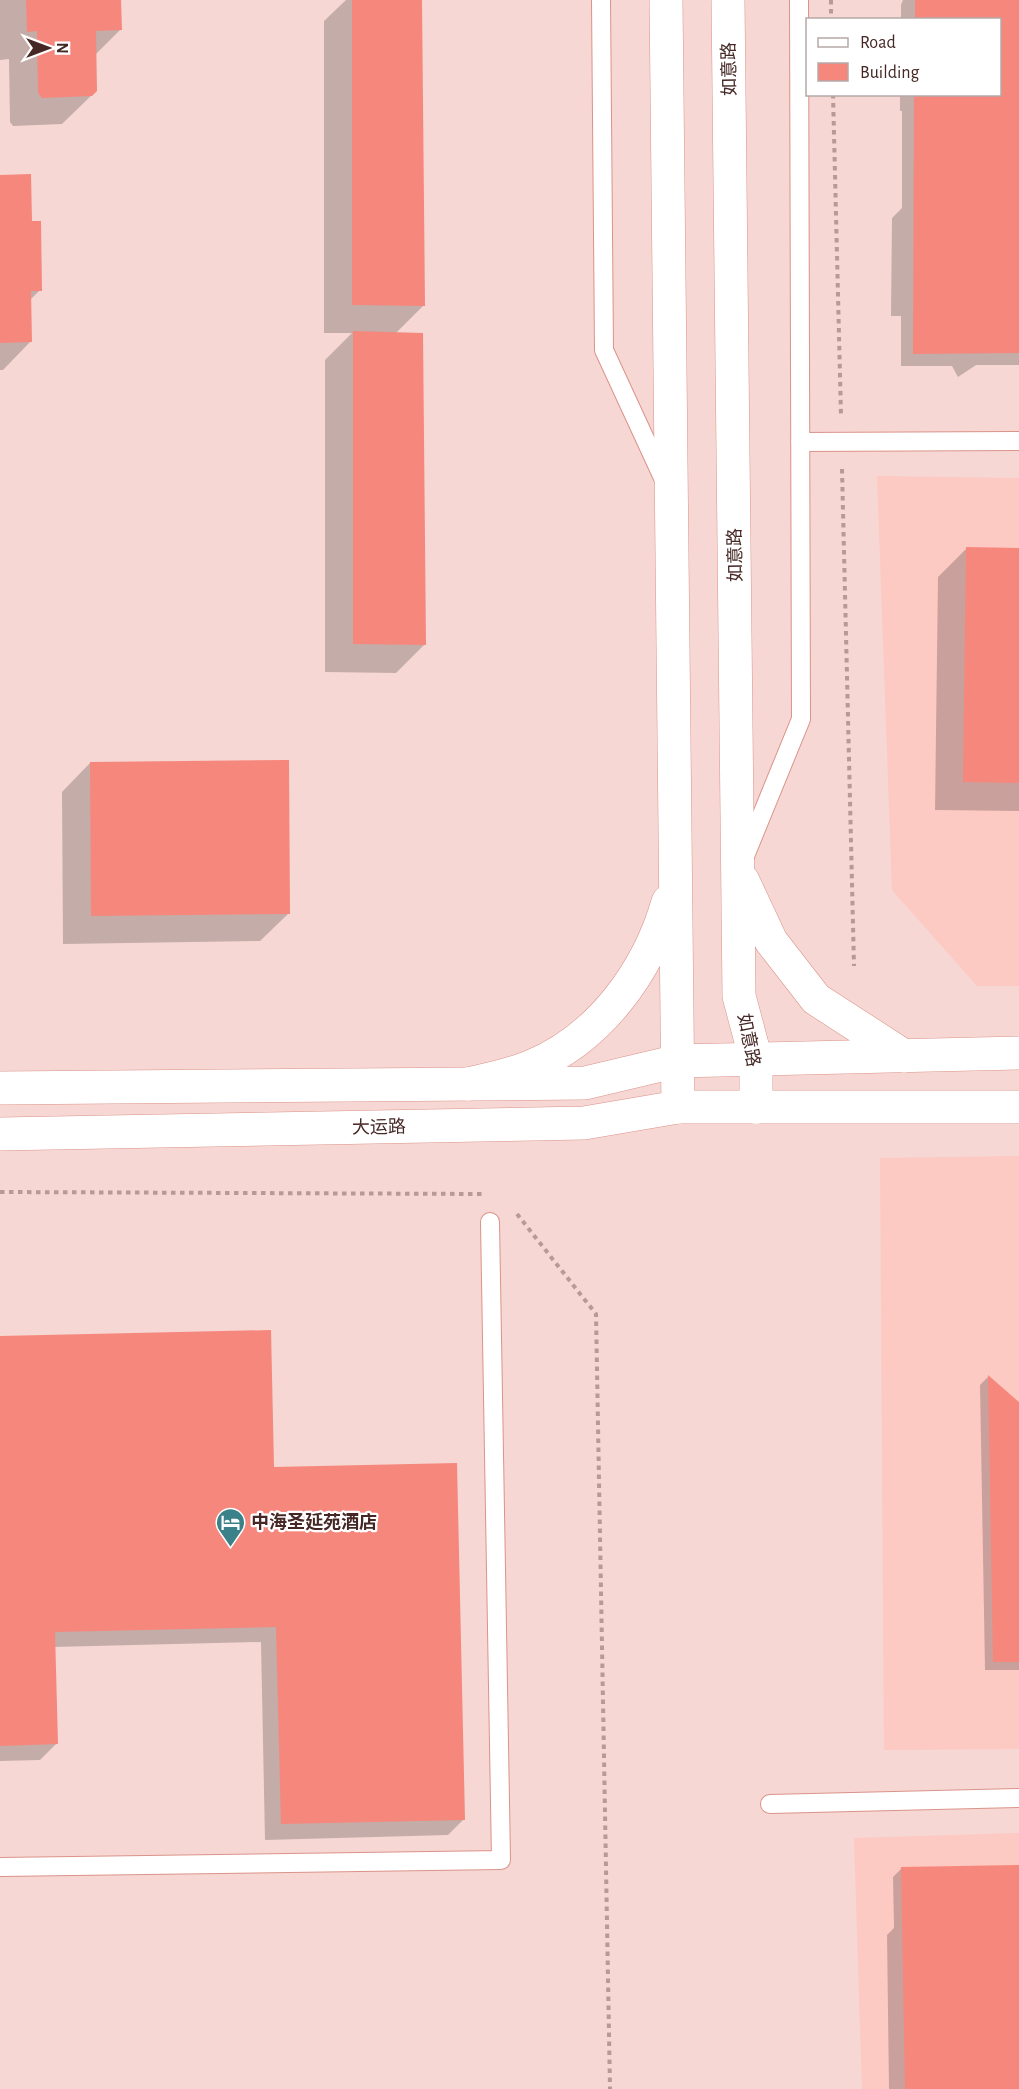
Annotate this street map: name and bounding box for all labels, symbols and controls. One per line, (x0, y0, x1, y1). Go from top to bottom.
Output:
north arrow (18, 18, 78, 78)
legend (806, 18, 1001, 96)
text: Road (860, 34, 896, 52)
text: N (54, 42, 70, 54)
street label: 如意路 (719, 42, 739, 96)
text: Building (860, 64, 920, 82)
street label: 如意路 (725, 528, 745, 582)
street label: 如意路 (734, 1012, 764, 1068)
street label: 大运路 (352, 1117, 406, 1137)
hotel icon: 中海圣延苑酒店 (214, 1506, 246, 1548)
place label: 中海圣延苑酒店 (251, 1512, 377, 1532)

